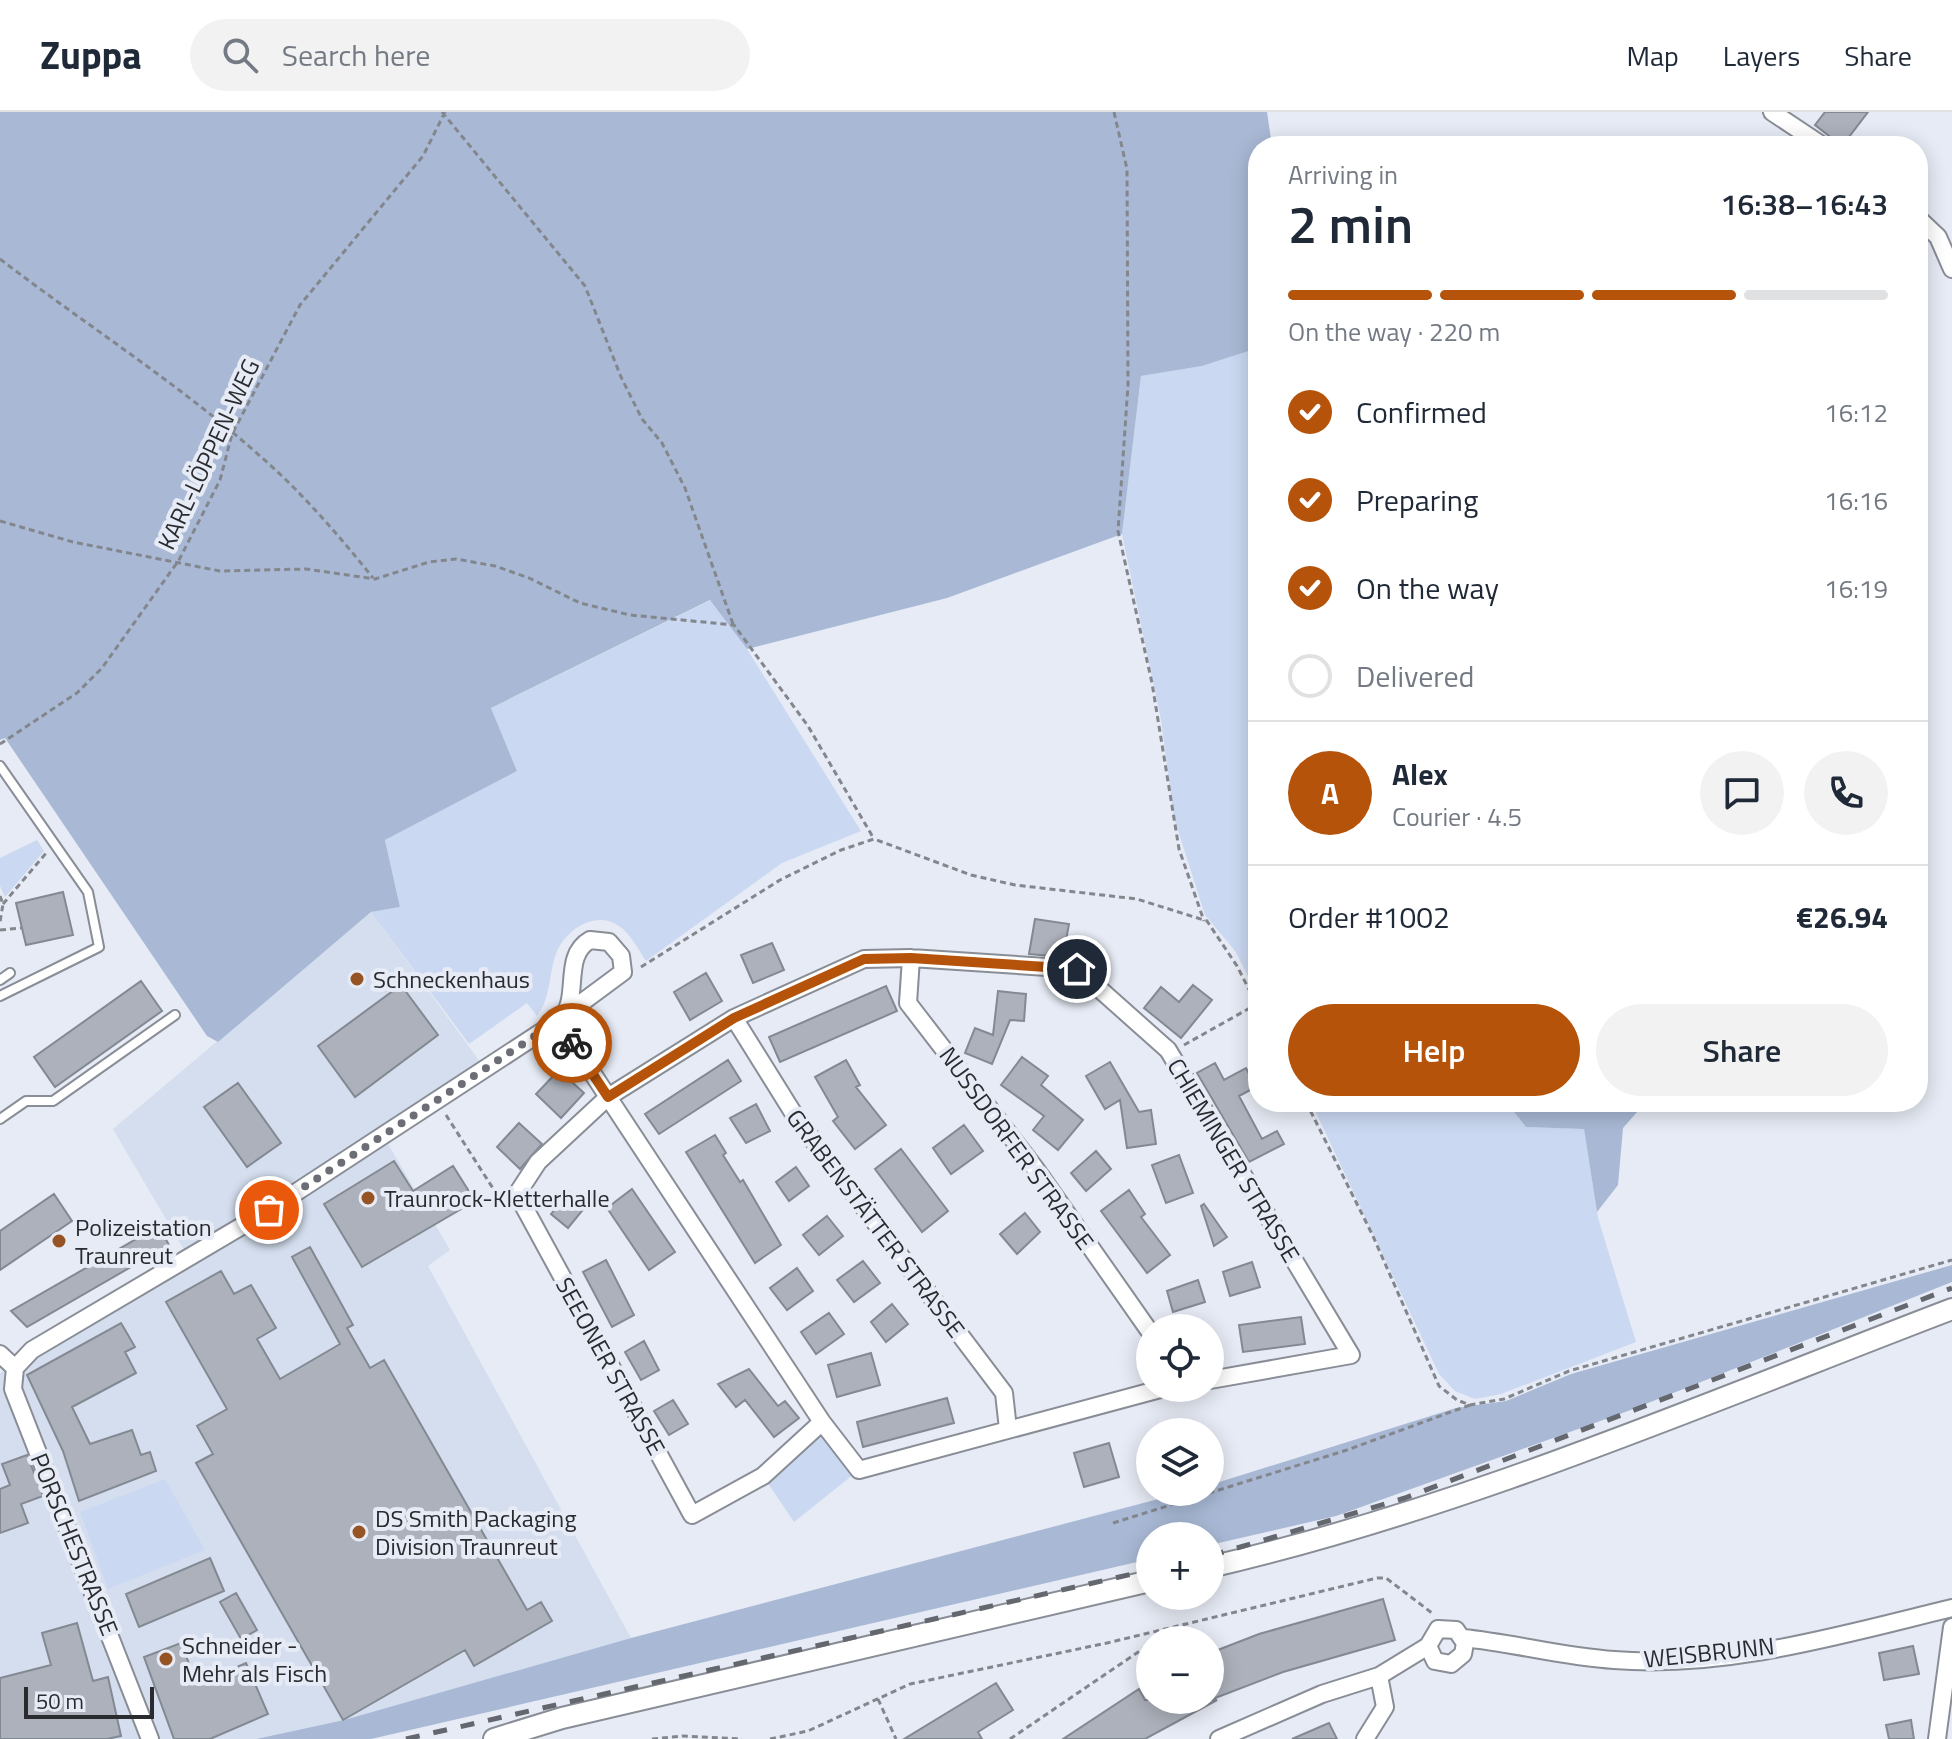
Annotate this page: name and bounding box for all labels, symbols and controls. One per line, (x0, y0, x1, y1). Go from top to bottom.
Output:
search box (190, 19, 750, 91)
text: Zuppa (40, 26, 142, 84)
text: Search here (282, 32, 431, 78)
icon: search (218, 33, 262, 77)
text: Map (1626, 34, 1679, 77)
text: Layers (1723, 34, 1800, 77)
text: Share (1844, 34, 1912, 77)
text: Arriving in (1288, 155, 1398, 194)
text: 16:38–16:43 (1721, 181, 1888, 227)
text: 2 min (1288, 184, 1413, 263)
text: On the way · 220 m (1288, 312, 1500, 351)
street label: KARL-LÖPPEN-WEG (148, 353, 268, 555)
text: Confirmed (1356, 389, 1487, 435)
icon: check (1288, 390, 1332, 434)
text: 16:12 (1824, 393, 1888, 432)
text: Preparing (1356, 477, 1478, 523)
icon: check (1288, 478, 1332, 522)
text: 16:16 (1824, 481, 1888, 520)
text: On the way (1356, 565, 1499, 611)
icon: check (1288, 566, 1332, 610)
text: 16:19 (1824, 569, 1888, 608)
text: Delivered (1356, 653, 1474, 699)
text: Alex (1392, 751, 1448, 797)
button: chat (1700, 751, 1784, 835)
button: phone (1804, 751, 1888, 835)
text: A (1321, 770, 1339, 816)
text: Courier · 4.5 (1392, 797, 1522, 836)
text: Order #1002 (1288, 894, 1450, 940)
text: €26.94 (1796, 894, 1888, 940)
pin (1043, 935, 1111, 1003)
icon: home (1055, 947, 1099, 991)
place label: Schneckenhaus (373, 961, 530, 997)
marker: Schneckenhaus (348, 970, 366, 988)
courier (532, 1003, 612, 1083)
button: Help (1288, 1004, 1580, 1096)
button: Share (1596, 1004, 1888, 1096)
icon: bike (550, 1021, 594, 1065)
street label: NUSSDORFER STRASSE (931, 1039, 1103, 1257)
street label: CHIEMINGER STRASSE (1159, 1051, 1309, 1269)
street label: GRABENSTÄTTER STRASSE (778, 1101, 974, 1345)
pin (235, 1176, 303, 1244)
place label: Traunrock-Kletterhalle (384, 1180, 610, 1216)
icon: bag (247, 1188, 291, 1232)
marker: Traunrock-Kletterhalle (359, 1189, 377, 1207)
place label: Polizeistation Traunreut (75, 1209, 212, 1273)
marker: Polizeistation Traunreut (50, 1232, 68, 1250)
street label: SEEONER STRASSE (547, 1270, 675, 1462)
map controls (1136, 1314, 1224, 1714)
button: locate (1136, 1314, 1224, 1402)
button: layers (1136, 1418, 1224, 1506)
street label: PORSCHESTRASSE (22, 1447, 128, 1641)
place label: DS Smith Packaging Division Traunreut (375, 1500, 577, 1564)
button: + (1136, 1522, 1224, 1610)
marker: DS Smith Packaging Division Traunreut (350, 1523, 368, 1541)
button: − (1136, 1626, 1224, 1714)
place label: Schneider - Mehr als Fisch (182, 1627, 327, 1691)
street label: WEISBRUNN (1642, 1627, 1776, 1677)
marker: Schneider - Mehr als Fisch (157, 1650, 175, 1668)
scale bar (24, 1683, 154, 1719)
text: 50 m (36, 1684, 84, 1718)

